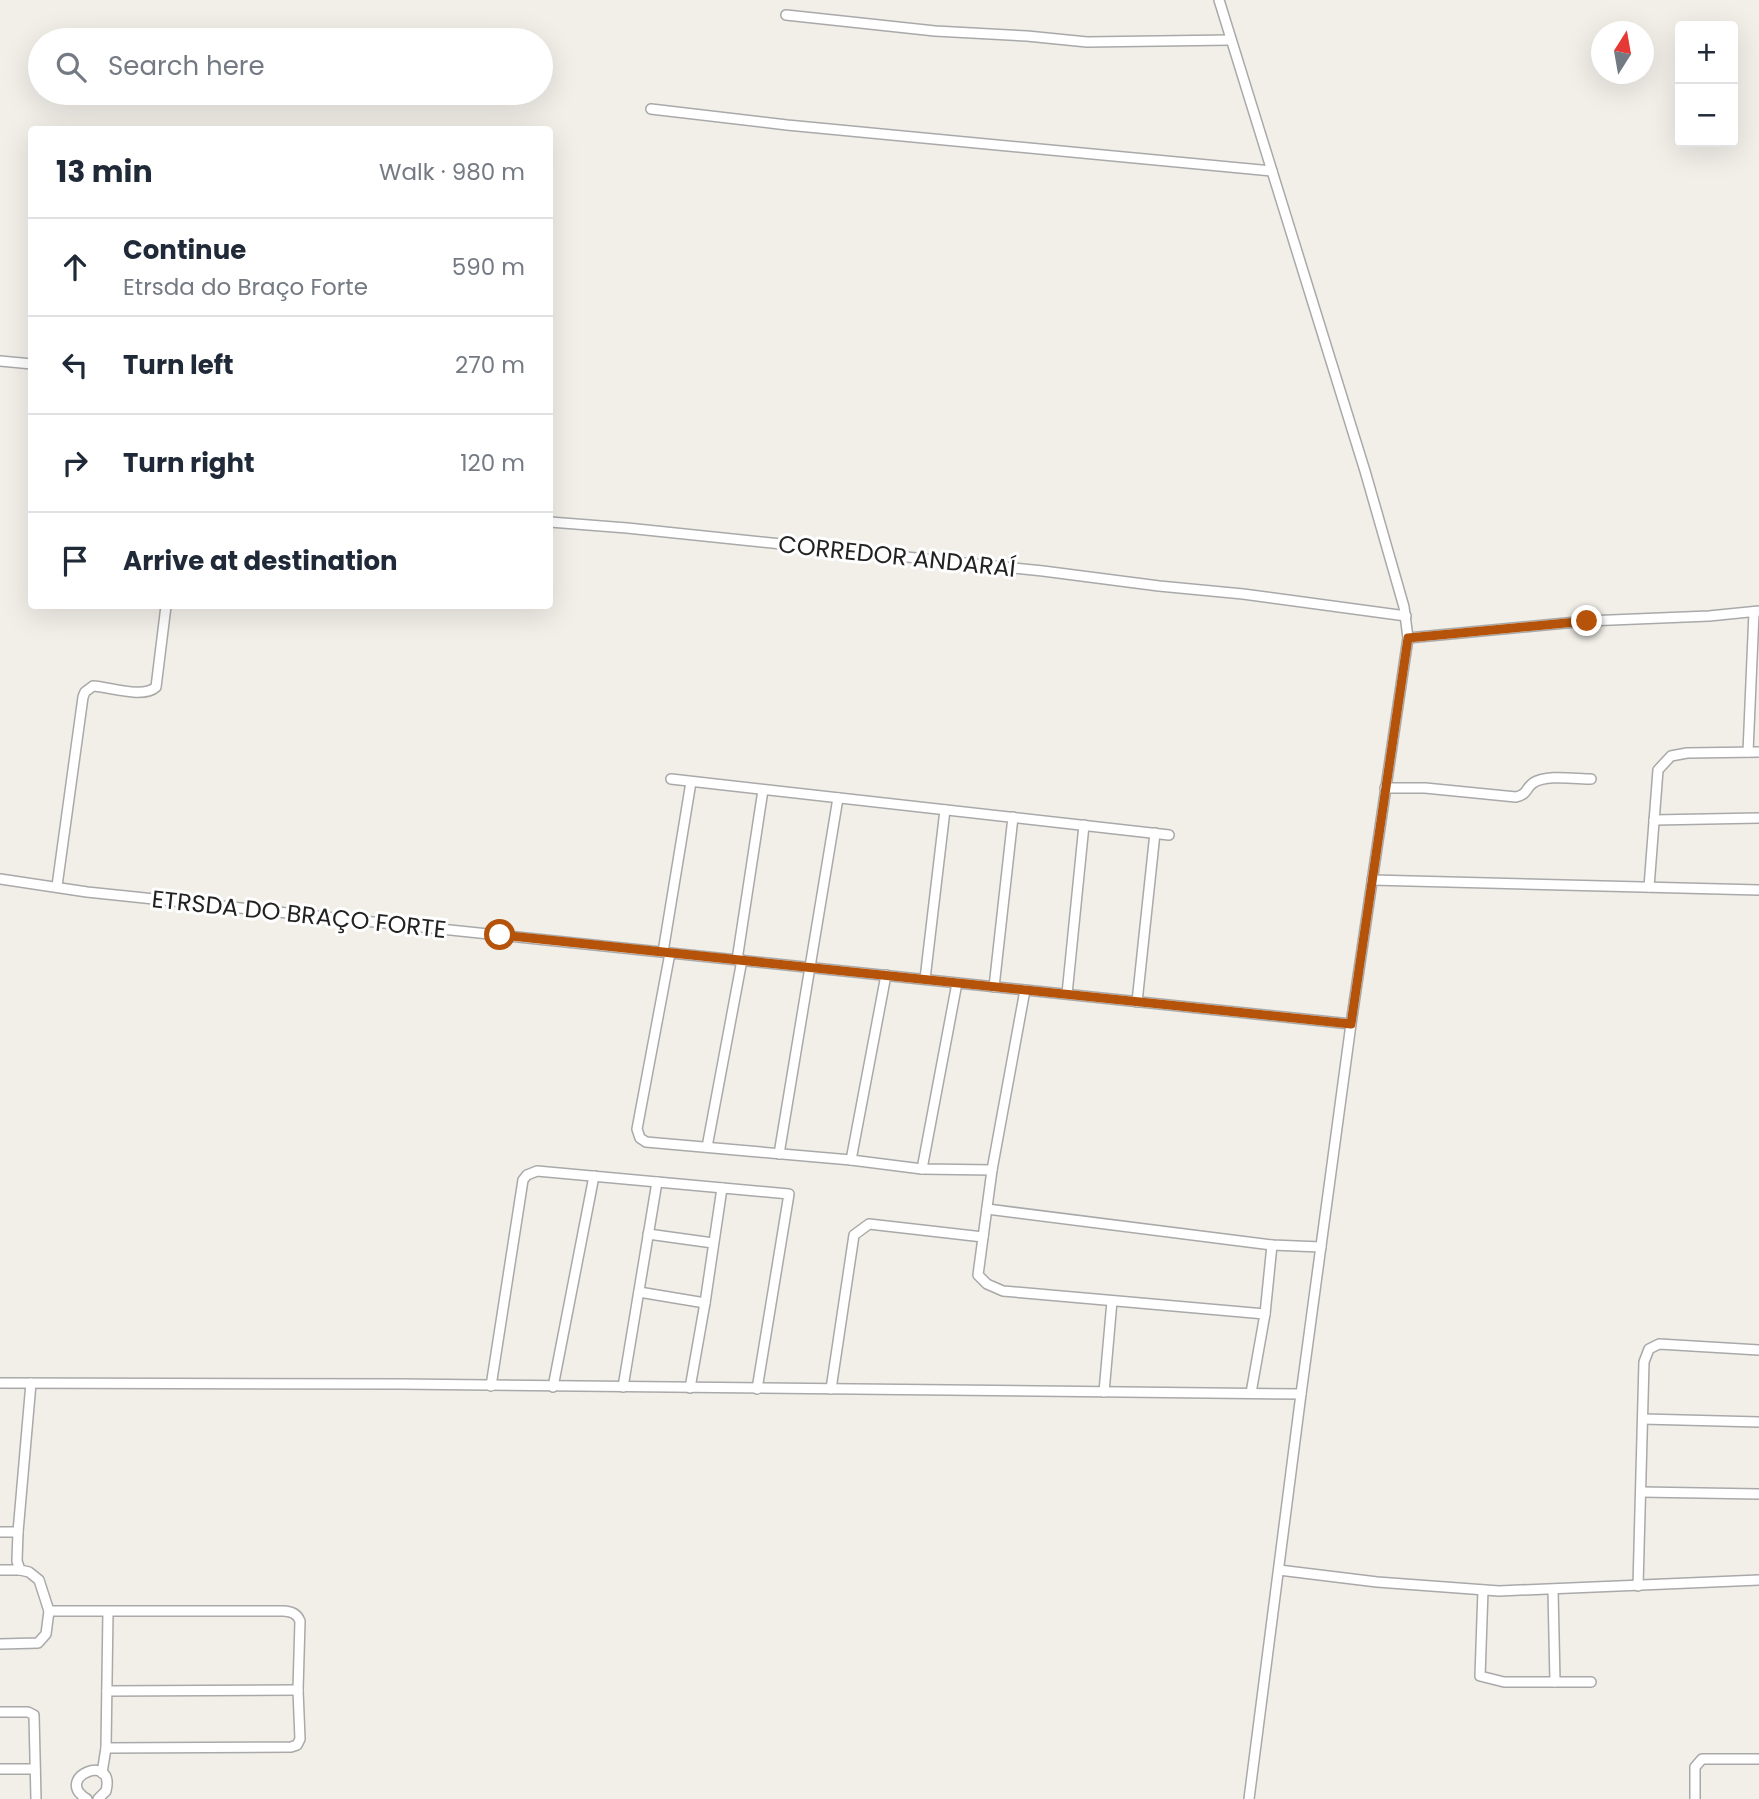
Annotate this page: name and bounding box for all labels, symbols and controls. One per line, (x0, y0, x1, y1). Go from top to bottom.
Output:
north arrow (1591, 21, 1654, 84)
map controls (1675, 21, 1738, 147)
button: + (1675, 21, 1738, 84)
search box (28, 28, 553, 105)
icon: search (52, 48, 90, 86)
text: Search here (108, 48, 265, 84)
button: − (1675, 84, 1738, 147)
text: 13 min (56, 150, 153, 193)
text: Walk · 980 m (379, 156, 525, 188)
text: Continue (123, 232, 246, 268)
icon: ahead (56, 248, 94, 286)
text: 590 m (452, 251, 525, 283)
text: Etrsda do Braço Forte (123, 271, 368, 303)
icon: left (56, 346, 94, 384)
text: Turn left (123, 347, 234, 383)
text: 270 m (455, 349, 525, 381)
icon: right (56, 444, 94, 482)
text: Turn right (123, 445, 255, 481)
text: 120 m (460, 447, 525, 479)
street label: CORREDOR ANDARAÍ (777, 527, 1017, 585)
icon: arrive (56, 542, 94, 580)
text: Arrive at destination (123, 543, 398, 579)
route end (1571, 605, 1602, 636)
street label: ETRSDA DO BRAÇO FORTE (150, 882, 448, 946)
route start (484, 919, 515, 950)

